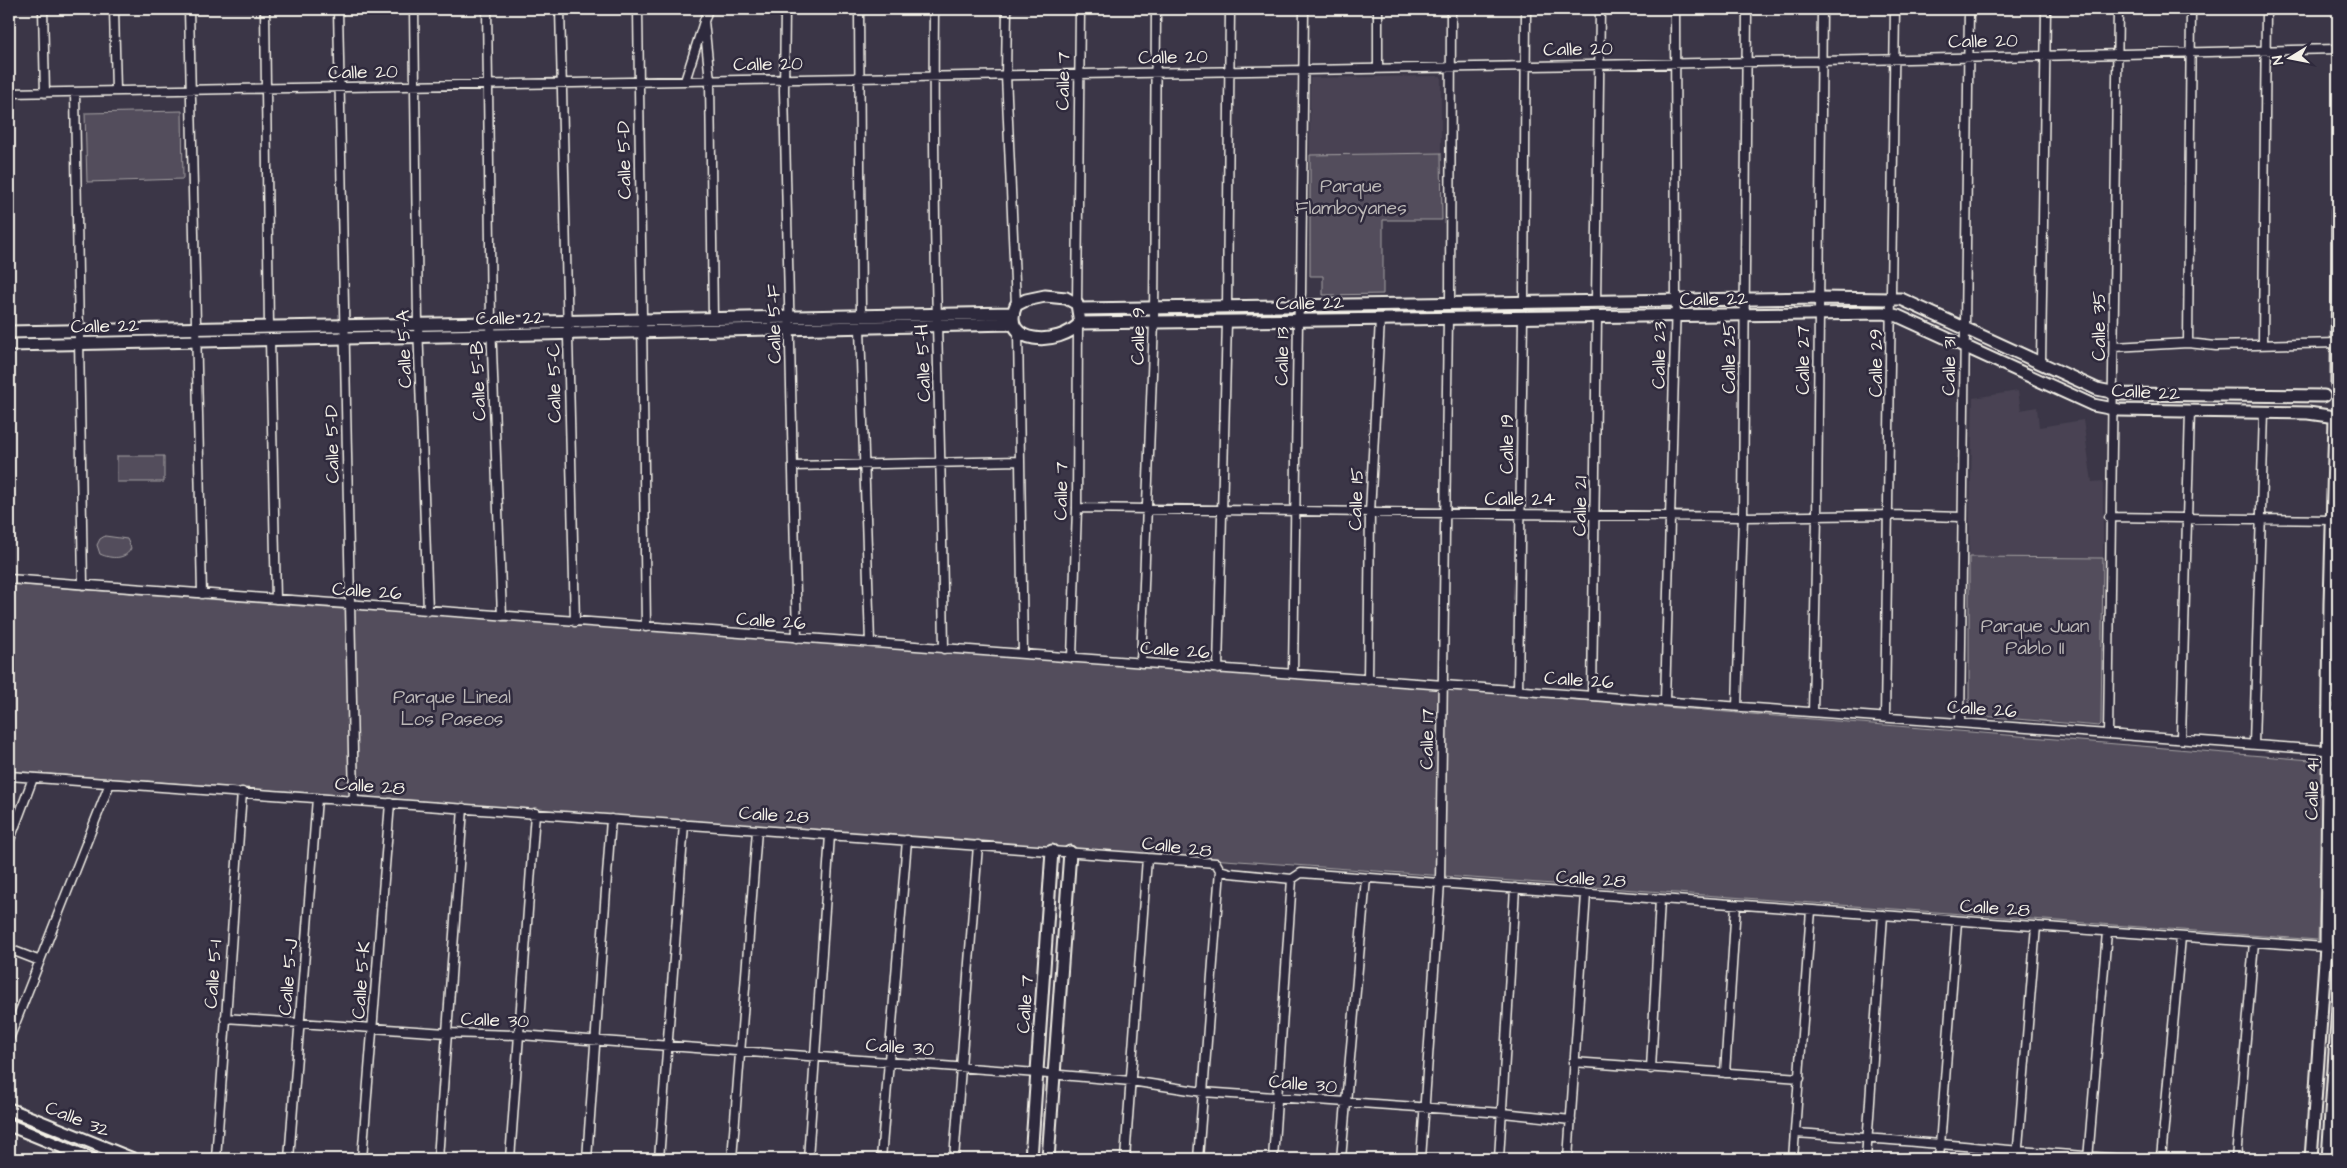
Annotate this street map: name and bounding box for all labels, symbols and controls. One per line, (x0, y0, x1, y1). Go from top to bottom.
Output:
street label: Calle 20 (1948, 27, 2018, 56)
north arrow (2264, 32, 2314, 82)
street label: Calle 20 (1543, 35, 1613, 64)
street label: Calle 20 (1138, 43, 1208, 72)
street label: Calle 20 (733, 50, 803, 79)
street label: Calle 7 (1049, 51, 1078, 111)
text: N (2268, 54, 2289, 66)
street label: Calle 20 (328, 58, 398, 87)
street label: Calle 5-D (610, 120, 639, 200)
park label: Parque Flamboyanes (1295, 173, 1407, 223)
street label: Calle 5-F (760, 284, 789, 364)
street label: Calle 22 (1679, 285, 1749, 314)
street label: Calle 22 (1275, 289, 1345, 318)
street label: Calle 35 (2086, 290, 2113, 361)
street label: Calle 22 (475, 304, 545, 333)
street label: Calle 9 (1124, 307, 1153, 365)
street label: Calle 5-A (390, 309, 419, 389)
street label: Calle 22 (70, 312, 140, 341)
street label: Calle 23 (1645, 321, 1674, 389)
street label: Calle 25 (1716, 322, 1743, 394)
street label: Calle 5-H (909, 324, 938, 402)
street label: Calle 27 (1790, 325, 1817, 395)
street label: Calle 13 (1268, 326, 1297, 386)
street label: Calle 29 (1863, 329, 1890, 397)
street label: Calle 31 (1935, 336, 1964, 396)
street label: Calle 5-B (464, 340, 493, 421)
street label: Calle 5-C (540, 342, 569, 423)
street label: Calle 22 (2111, 377, 2181, 408)
street label: Calle 5-D (318, 404, 347, 484)
street label: Calle 19 (1494, 414, 1521, 474)
street label: Calle 7 (1047, 461, 1076, 521)
street label: Calle 15 (1342, 467, 1371, 531)
street label: Calle 21 (1566, 475, 1595, 536)
street label: Calle 24 (1485, 486, 1555, 513)
street label: Calle 26 (331, 576, 403, 607)
street label: Calle 26 (735, 606, 807, 637)
park label: Parque Juan Pablo II (1981, 613, 2089, 662)
street label: Calle 26 (1139, 635, 1211, 666)
street label: Calle 26 (1543, 665, 1615, 696)
park label: Parque Lineal Los Paseos (393, 684, 511, 733)
street label: Calle 26 (1946, 694, 2018, 725)
street label: Calle 17 (1413, 708, 1442, 770)
street label: Calle 41 (2298, 757, 2327, 820)
street label: Calle 28 (334, 771, 406, 802)
street label: Calle 28 (738, 800, 810, 831)
street label: Calle 28 (1140, 830, 1213, 865)
street label: Calle 28 (1555, 864, 1627, 895)
street label: Calle 28 (1959, 893, 2031, 924)
street label: Calle 5-J (272, 938, 305, 1016)
street label: Calle 5-I (198, 939, 229, 1010)
street label: Calle 5-K (345, 940, 378, 1020)
street label: Calle 7 (1010, 974, 1041, 1034)
street label: Calle 30 (460, 1006, 530, 1035)
street label: Calle 30 (865, 1032, 935, 1063)
street label: Calle 30 (1268, 1068, 1338, 1101)
street label: Calle 32 (41, 1094, 114, 1145)

